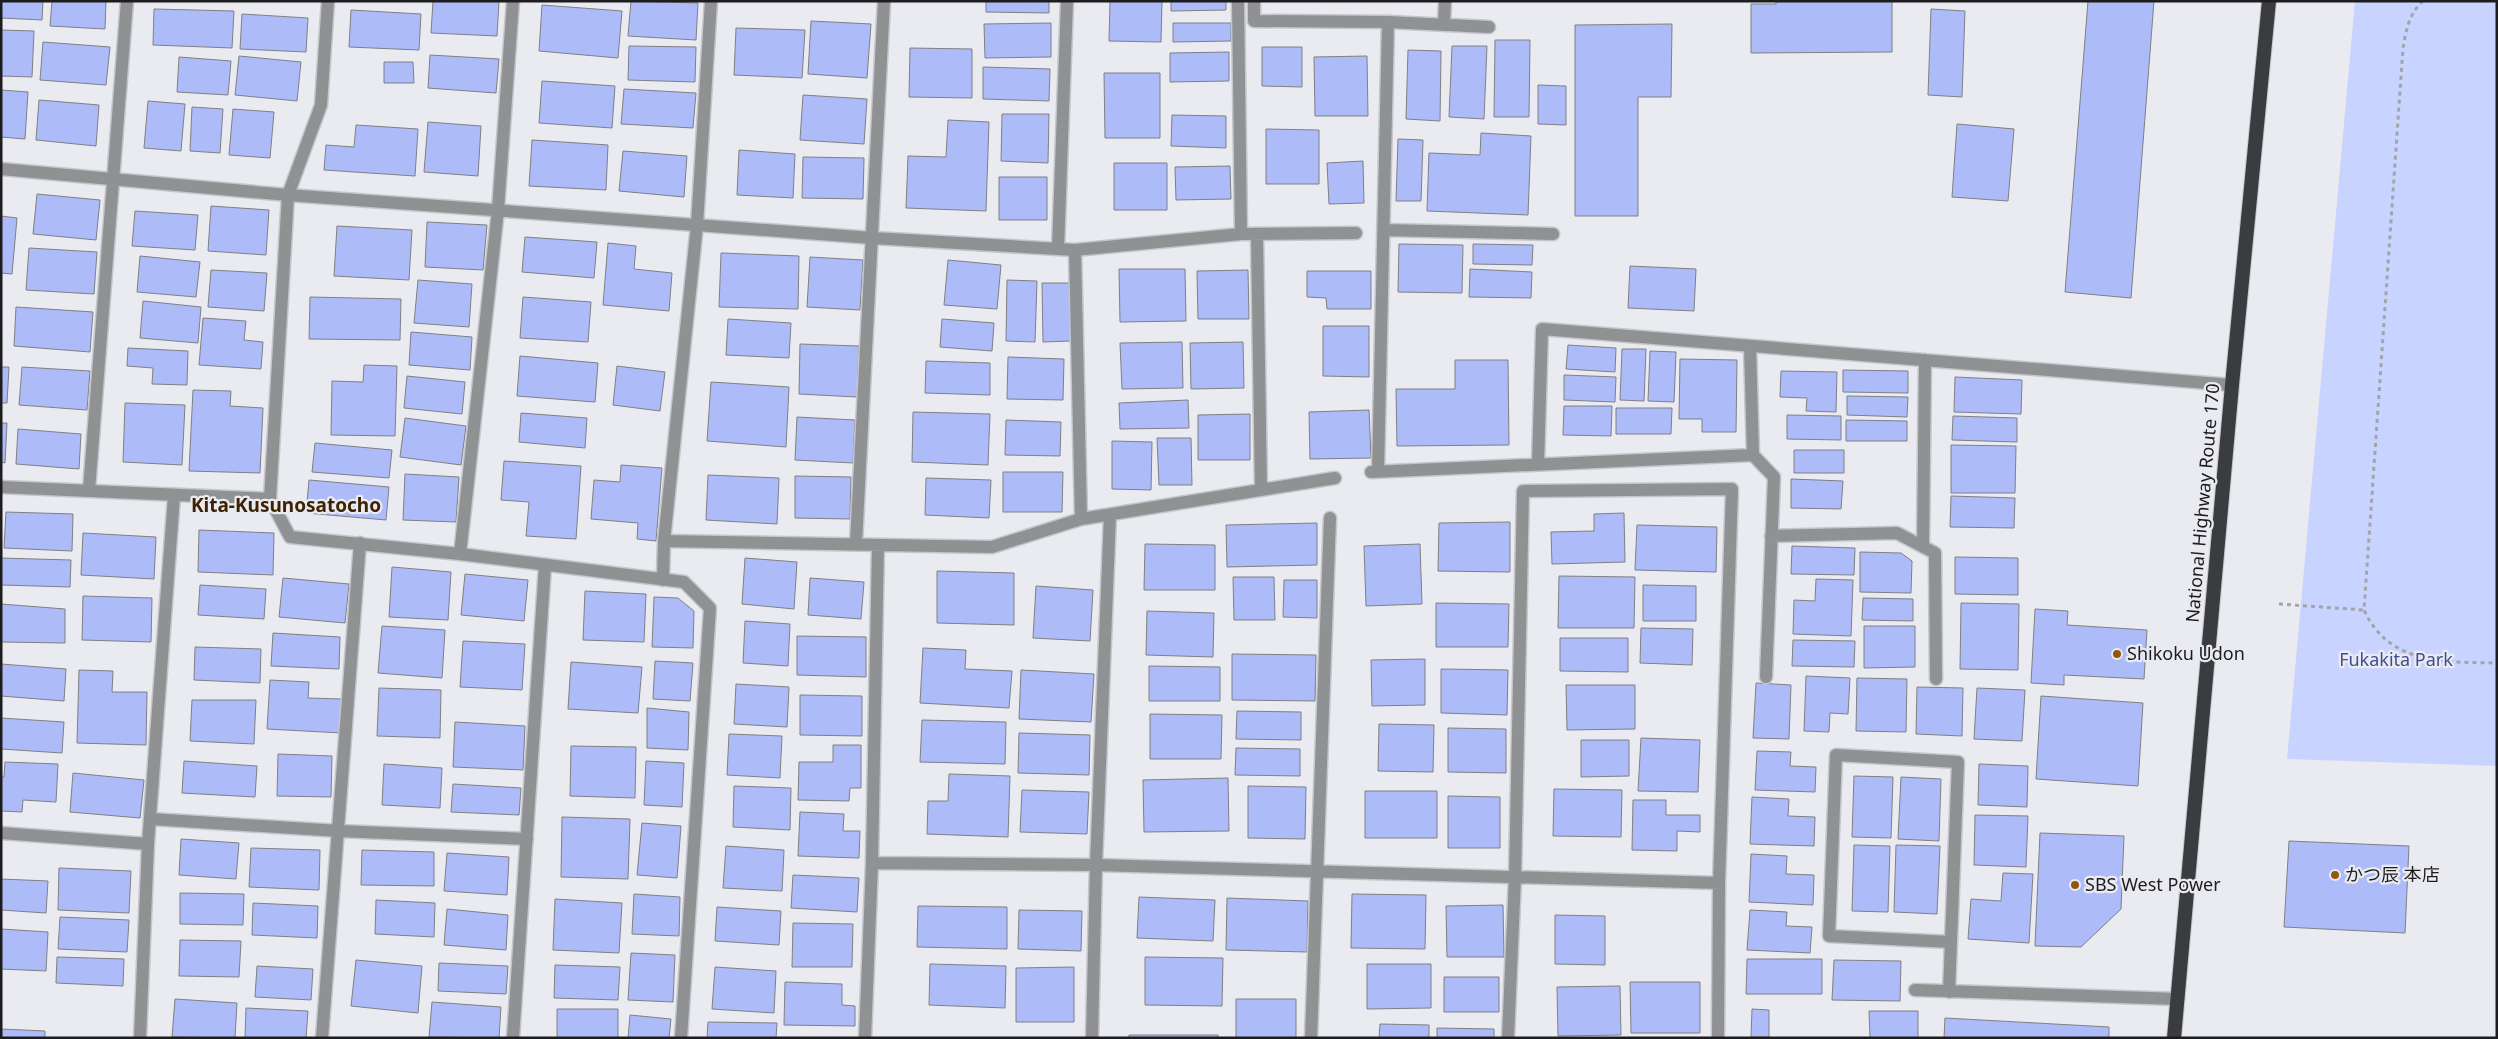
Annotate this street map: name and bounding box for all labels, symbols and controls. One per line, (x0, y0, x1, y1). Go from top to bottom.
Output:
street label: National Highway Route 170 (2180, 382, 2224, 624)
district label: Kita-Kusunosatocho (191, 492, 381, 518)
place label: Shikoku Udon (2127, 641, 2245, 665)
park label: Fukakita Park (2339, 647, 2453, 671)
marker: Shikoku Udon (2111, 648, 2123, 660)
place label: かつ辰 本店 (2345, 862, 2440, 886)
marker: かつ辰 本店 (2329, 869, 2341, 881)
place label: SBS West Power (2085, 872, 2221, 896)
marker: SBS West Power (2069, 879, 2081, 891)

